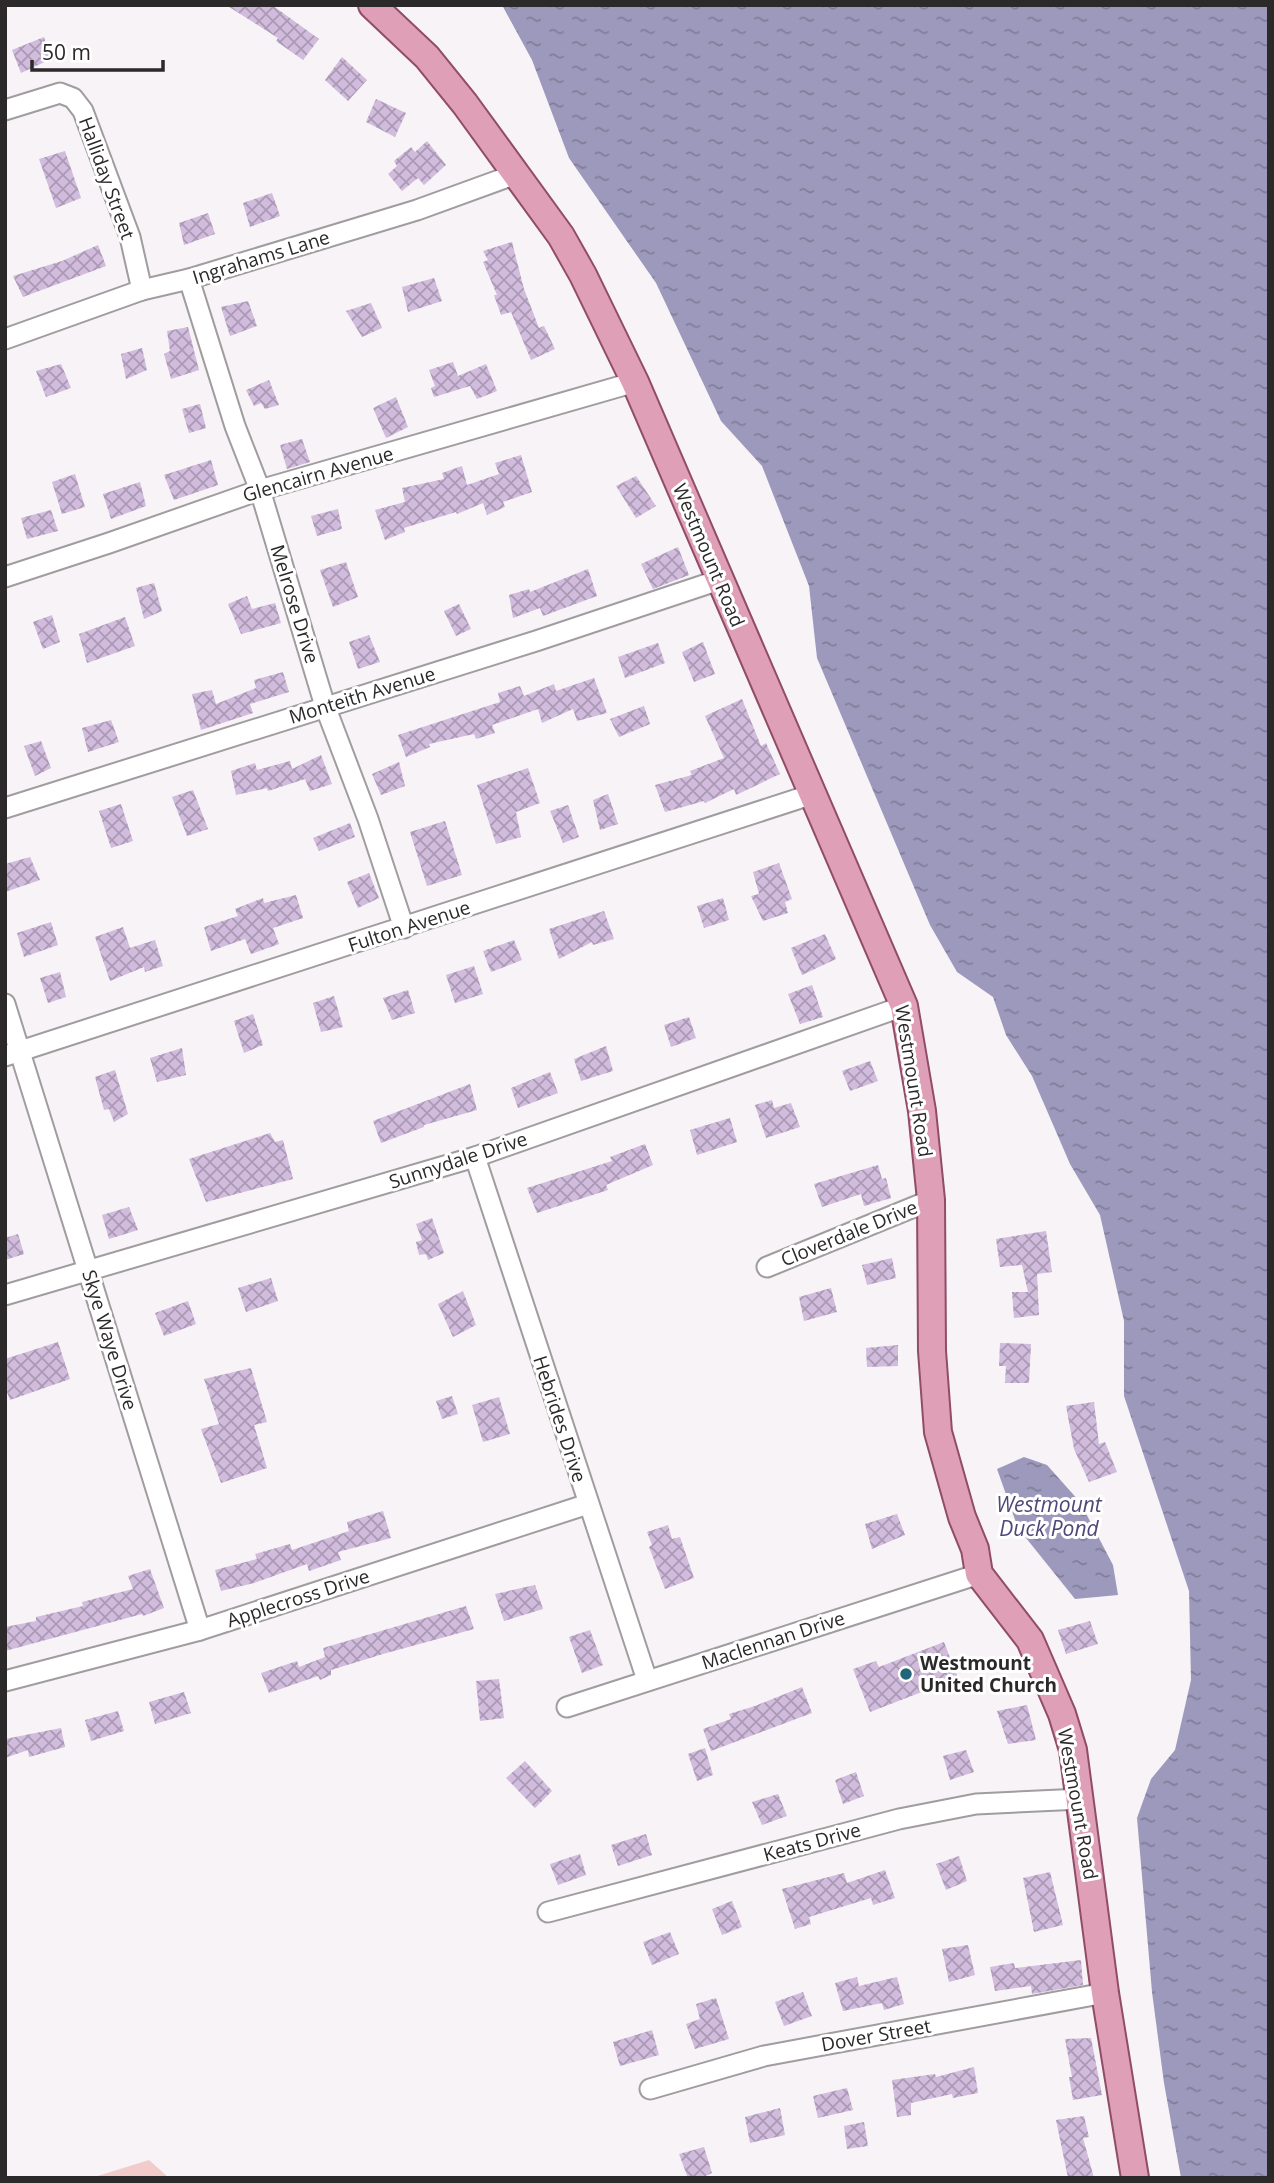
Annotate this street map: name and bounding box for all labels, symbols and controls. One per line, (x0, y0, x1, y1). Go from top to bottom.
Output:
scale bar (32, 28, 163, 72)
text: 50 m (42, 38, 91, 66)
street label: Halliday Street (73, 113, 141, 243)
street label: Ingrahams Lane (189, 224, 333, 290)
street label: Glencairn Avenue (239, 440, 397, 508)
street label: Westmount Road (667, 479, 751, 631)
street label: Melrose Drive (265, 541, 325, 667)
street label: Monteith Avenue (286, 660, 438, 730)
street label: Fulton Avenue (344, 894, 474, 958)
street label: Westmount Road (889, 1003, 939, 1159)
street label: Sunnydale Drive (386, 1125, 530, 1195)
street label: Cloverdale Drive (777, 1194, 921, 1272)
street label: Skye Waye Drive (76, 1267, 144, 1413)
street label: Hebrides Drive (527, 1352, 593, 1486)
water label: Westmount Duck Pond (996, 1490, 1103, 1542)
street label: Applecross Drive (223, 1563, 373, 1633)
street label: Maclennan Drive (698, 1605, 848, 1675)
place label: Westmount United Church (920, 1650, 1057, 1698)
marker: Westmount United Church (898, 1666, 914, 1682)
street label: Westmount Road (1052, 1726, 1104, 1882)
street label: Keats Drive (760, 1816, 864, 1868)
street label: Dover Street (819, 2013, 933, 2057)

